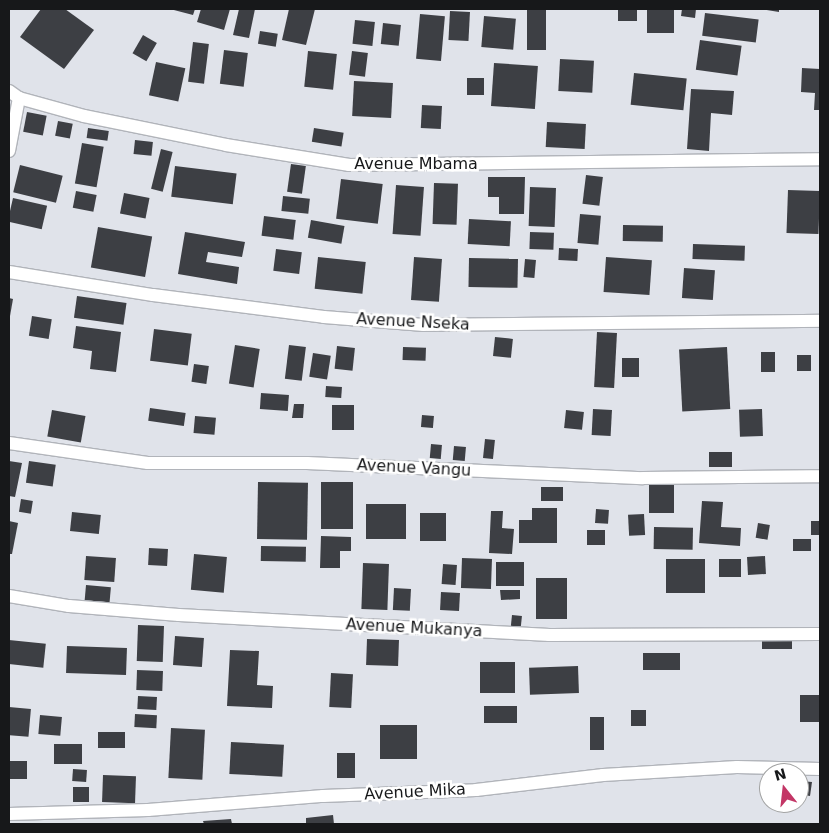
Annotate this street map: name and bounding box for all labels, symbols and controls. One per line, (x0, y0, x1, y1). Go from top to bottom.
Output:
street label: Avenue Mbama (354, 154, 478, 174)
street label: Avenue Nseka (356, 309, 470, 335)
street label: Avenue Vangu (356, 455, 472, 481)
street label: Avenue Mukanya (345, 615, 483, 641)
north arrow (759, 763, 809, 813)
text: N (772, 765, 788, 784)
street label: Avenue Mika (364, 780, 466, 804)

